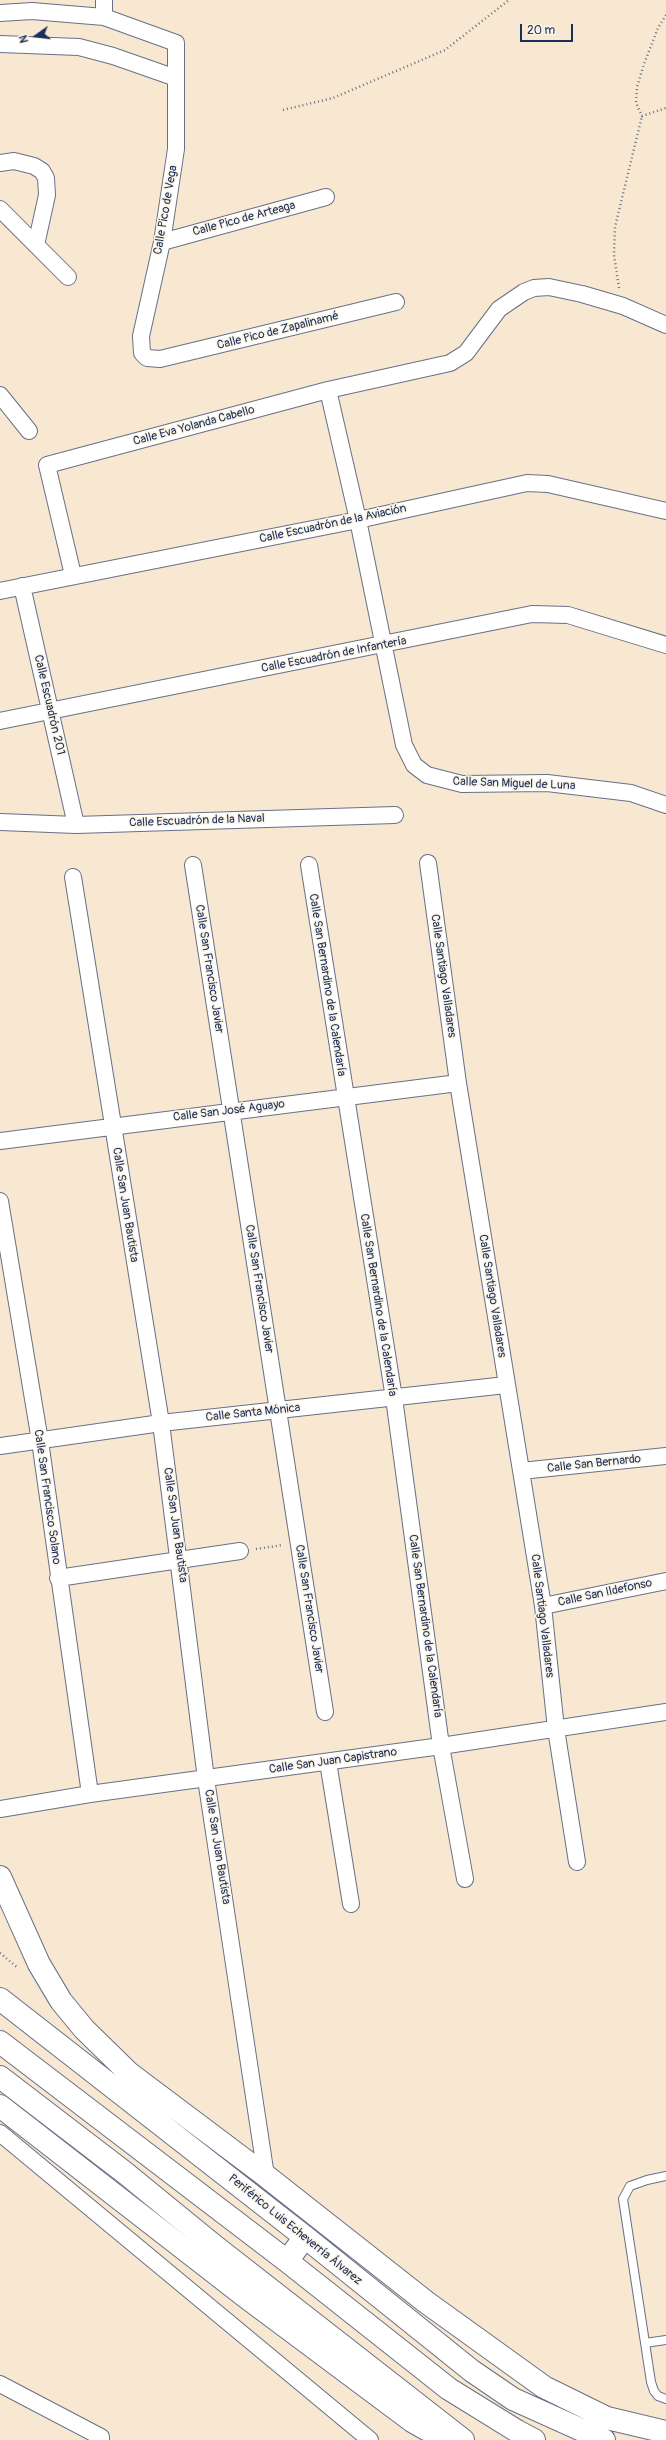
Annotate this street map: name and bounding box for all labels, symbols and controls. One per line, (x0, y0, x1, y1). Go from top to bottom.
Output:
north arrow (16, 16, 56, 56)
scale bar (522, 16, 575, 42)
text: 20 m (527, 23, 555, 38)
text: N (17, 34, 31, 44)
street label: Calle Pico de Vega (151, 164, 181, 256)
street label: Calle Pico de Arteaga (191, 198, 297, 240)
street label: Calle Pico de Zapalinamé (216, 309, 340, 353)
street label: Calle Eva Yolanda Cabello (132, 403, 256, 449)
street label: Calle Escuadrón de la Aviación (258, 501, 408, 547)
street label: Calle Escuadrón de Infantería (260, 634, 408, 676)
street label: Calle Escuadrón 201 (30, 654, 68, 756)
street label: Calle San Miguel de Luna (452, 775, 576, 793)
street label: Calle Escuadrón de la Naval (129, 811, 265, 831)
street label: Calle San Bernardino de la Calendaría (305, 893, 349, 1077)
street label: Calle San Francisco Javier (192, 904, 226, 1034)
street label: Calle Santiago Valladares (427, 913, 459, 1039)
street label: Calle San José Aguayo (172, 1097, 286, 1125)
street label: Calle San Juan Bautista (109, 1147, 141, 1263)
street label: Calle San Bernardino de la Calendaría (356, 1213, 400, 1397)
street label: Calle San Francisco Javier (242, 1224, 276, 1354)
street label: Calle Santiago Valladares (475, 1233, 509, 1359)
street label: Calle Santa Mónica (205, 1401, 301, 1425)
street label: Calle San Francisco Solano (30, 1429, 64, 1565)
street label: Calle San Bernardo (546, 1452, 642, 1476)
street label: Calle San Juan Bautista (160, 1466, 190, 1584)
street label: Calle San Bernardino de la Calendaría (405, 1534, 445, 1718)
street label: Calle San Francisco Javier (292, 1544, 326, 1674)
street label: Calle Santiago Valladares (527, 1553, 557, 1679)
street label: Calle San Ildefonso (557, 1576, 653, 1610)
street label: Calle San Juan Capistrano (268, 1745, 398, 1777)
street label: Calle San Juan Bautista (201, 1789, 233, 1905)
street label: Periférico Luis Echeverría Álvarez (225, 2172, 365, 2288)

